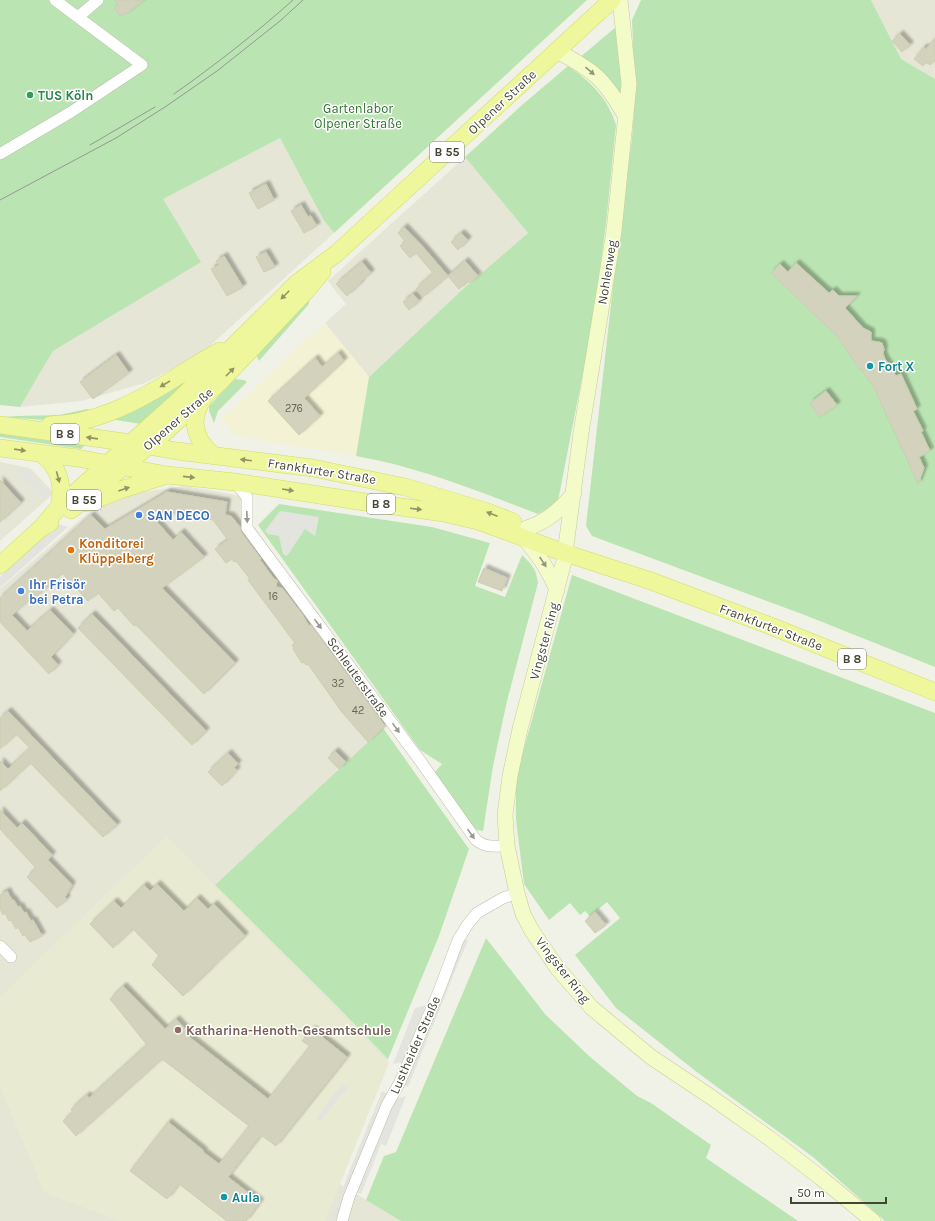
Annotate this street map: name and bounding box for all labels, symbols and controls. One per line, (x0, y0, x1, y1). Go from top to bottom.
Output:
street label: Olpener Straße (465, 66, 539, 137)
one-way arrow (585, 67, 596, 76)
place label: TUS Köln (38, 88, 93, 103)
marker: TUS Köln (25, 90, 35, 100)
park label: Gartenlabor Olpener Straße (314, 101, 402, 131)
road number: B 55 (430, 142, 464, 162)
street label: Nohlenweg (594, 238, 620, 305)
one-way arrow (280, 290, 290, 300)
place label: Fort X (878, 359, 915, 374)
marker: Fort X (865, 361, 875, 371)
one-way arrow (225, 367, 235, 377)
one-way arrow (159, 381, 171, 388)
street label: Olpener Straße (140, 384, 216, 453)
house number: 276 (285, 402, 303, 415)
road number: B 8 (51, 424, 79, 444)
one-way arrow (86, 435, 98, 441)
one-way arrow (14, 447, 26, 453)
street label: Frankfurter Straße (267, 455, 377, 487)
one-way arrow (240, 456, 252, 463)
one-way arrow (55, 471, 61, 483)
one-way arrow (183, 474, 195, 480)
one-way arrow (118, 486, 130, 492)
one-way arrow (281, 487, 294, 493)
road number: B 55 (67, 490, 101, 510)
road number: B 8 (367, 494, 395, 514)
one-way arrow (410, 506, 422, 512)
place label: SAN DECO (147, 508, 210, 523)
marker: SAN DECO (134, 510, 144, 520)
one-way arrow (485, 510, 497, 516)
one-way arrow (244, 511, 250, 524)
place label: Konditorei Klüppelberg (79, 536, 154, 566)
marker: Konditorei Klüppelberg (66, 545, 76, 555)
one-way arrow (540, 556, 547, 568)
place label: Ihr Frisör bei Petra (29, 577, 86, 607)
marker: Ihr Frisör bei Petra (16, 586, 26, 596)
house number: 16 (268, 590, 278, 603)
street label: Vingster Ring (526, 600, 562, 681)
street label: Frankfurter Straße (717, 600, 825, 654)
one-way arrow (314, 618, 323, 629)
street label: Schleuterstraße (324, 634, 392, 720)
road number: B 8 (838, 649, 866, 669)
house number: 32 (332, 677, 344, 690)
house number: 42 (352, 704, 364, 717)
one-way arrow (392, 723, 400, 734)
one-way arrow (467, 829, 475, 839)
street label: Vingster Ring (533, 934, 594, 1006)
street label: Lustheider Straße (387, 993, 443, 1096)
place label: Katharina-Henoth-Gesamtschule (186, 1023, 391, 1038)
marker: Katharina-Henoth-Gesamtschule (173, 1025, 183, 1035)
scale bar (791, 1179, 886, 1205)
text: 50 m (797, 1186, 825, 1200)
place label: Aula (232, 1190, 260, 1205)
marker: Aula (219, 1192, 229, 1202)

